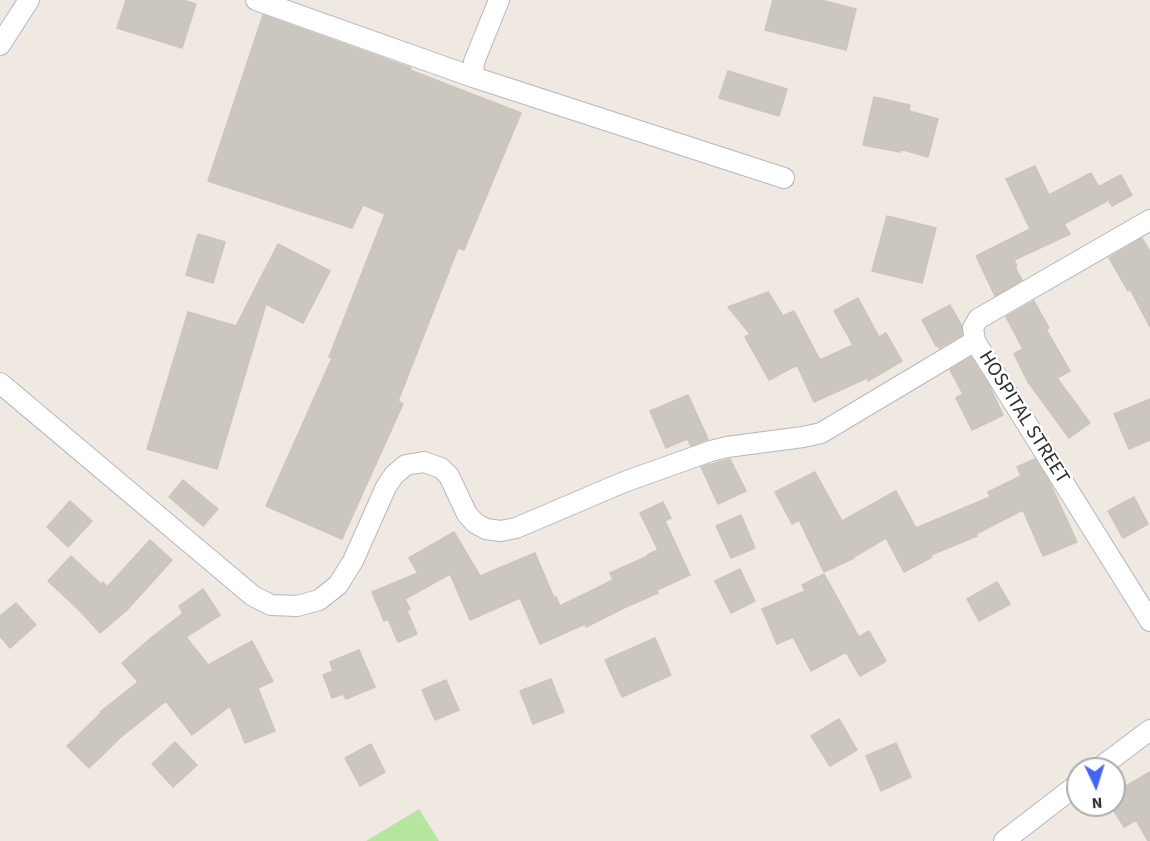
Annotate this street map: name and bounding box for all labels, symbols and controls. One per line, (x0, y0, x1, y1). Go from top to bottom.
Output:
street label: HOSPITAL STREET (972, 347, 1074, 489)
north arrow (1066, 757, 1126, 817)
text: N (1091, 792, 1103, 814)

